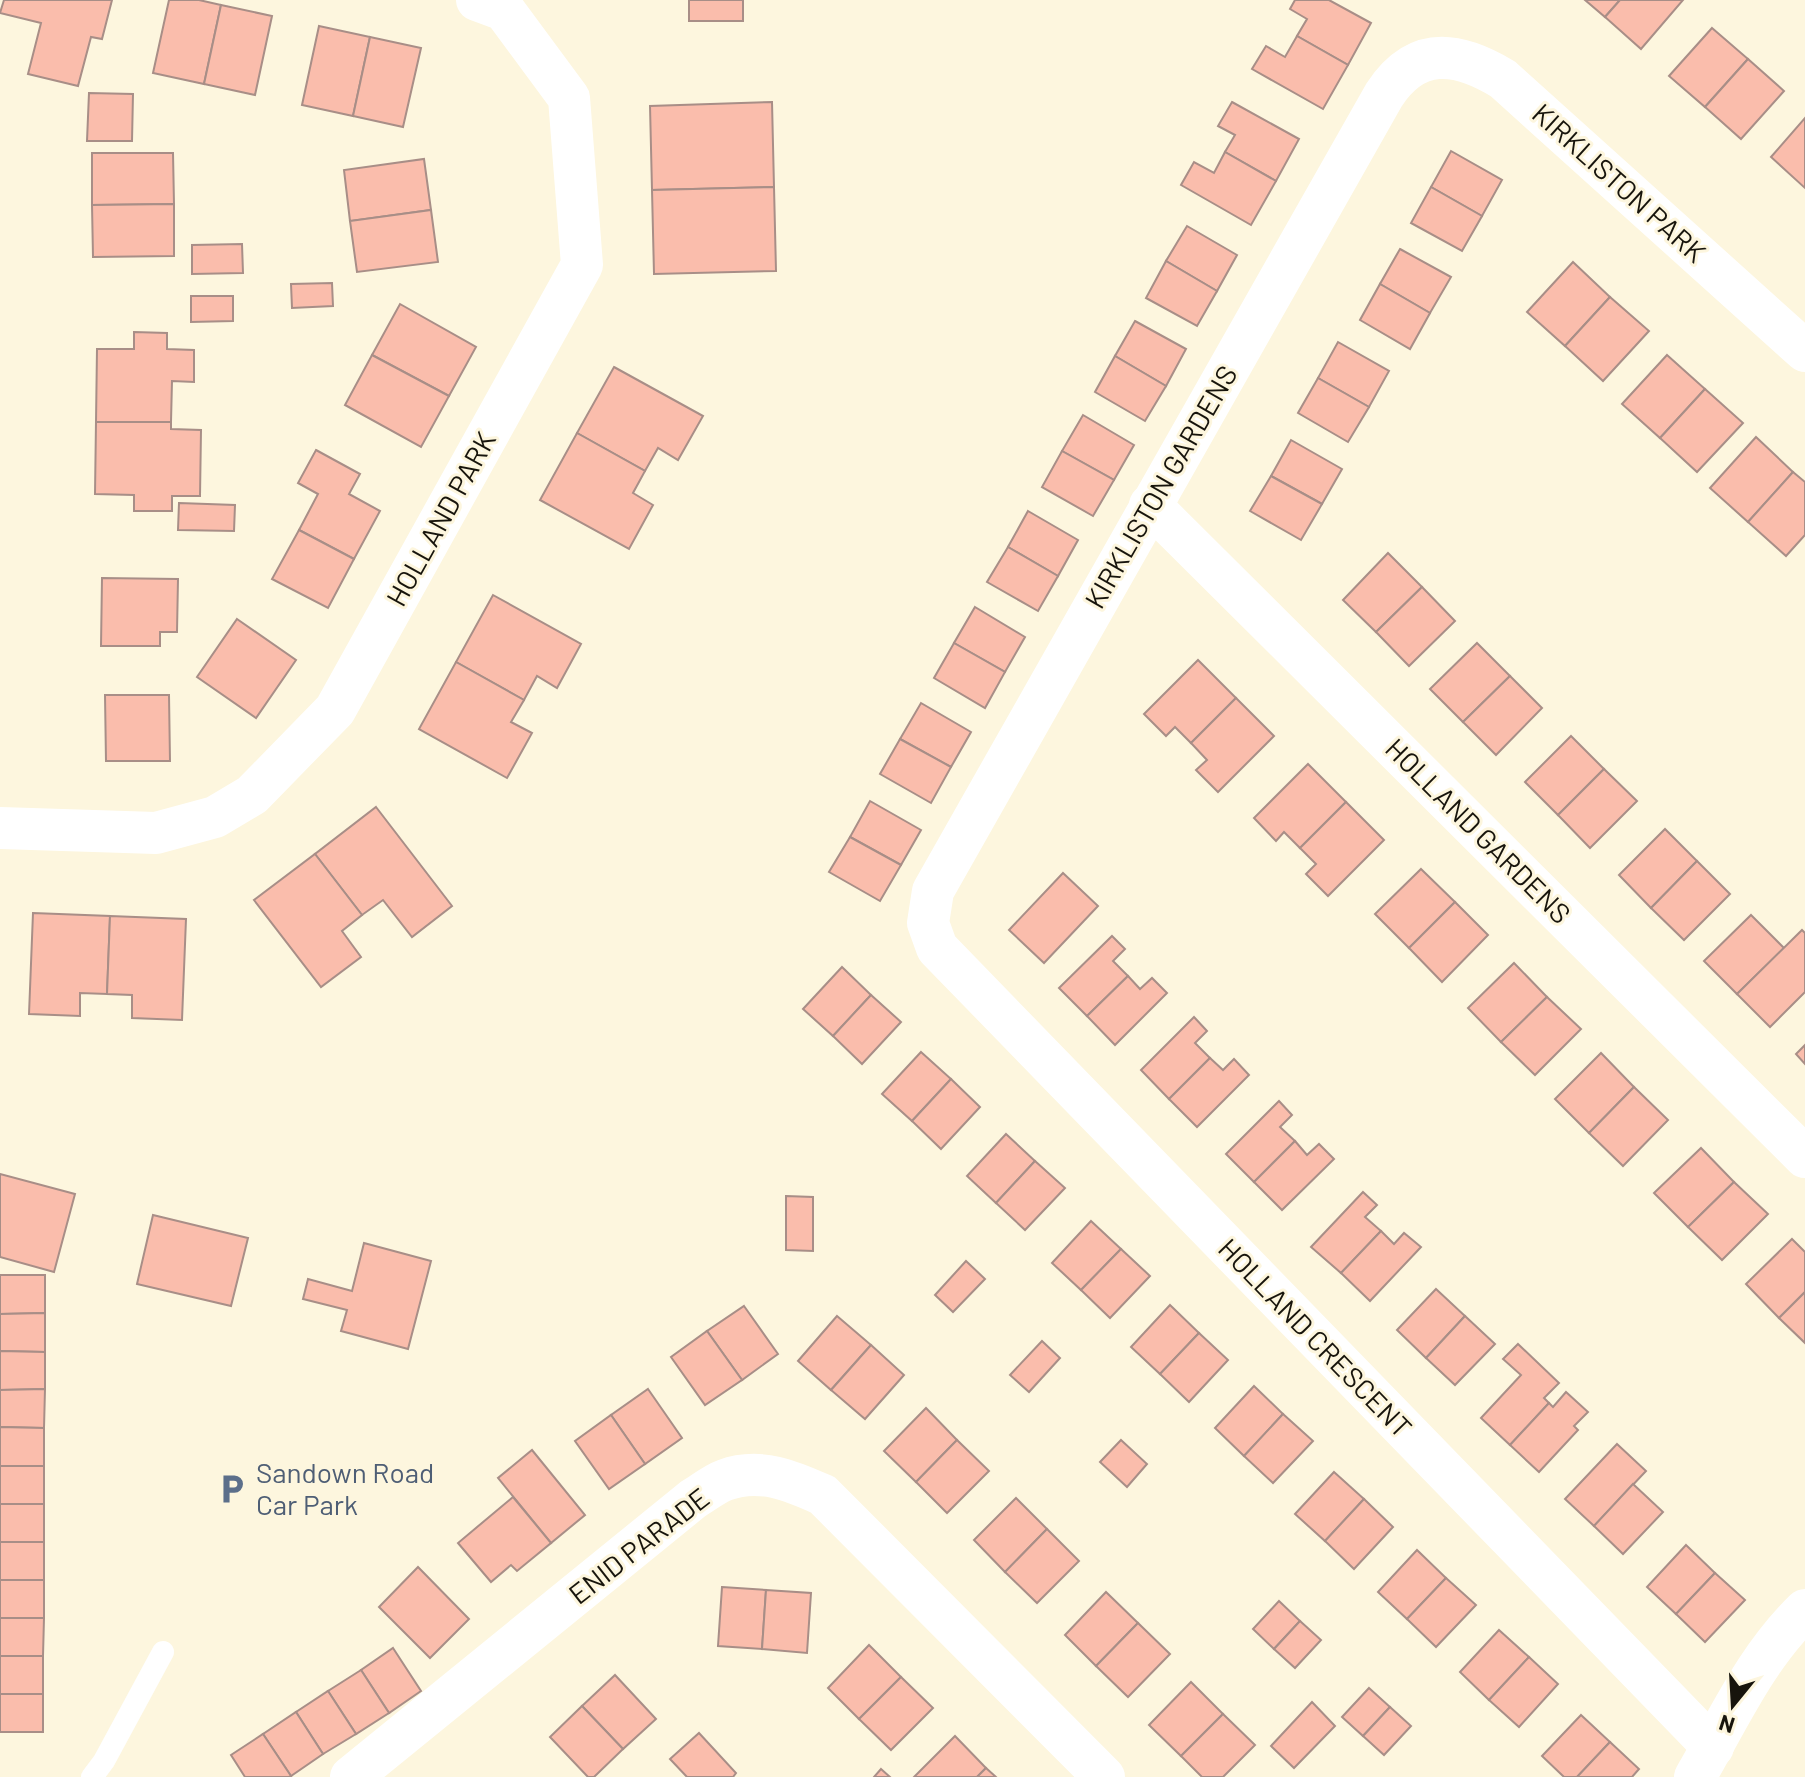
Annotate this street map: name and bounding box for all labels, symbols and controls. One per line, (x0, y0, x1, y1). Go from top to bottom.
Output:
street label: KIRKLISTON PARK (1526, 96, 1713, 269)
street label: KIRKLISTON GARDENS (1077, 359, 1244, 614)
street label: HOLLAND PARK (378, 425, 502, 612)
street label: HOLLAND GARDENS (1379, 731, 1578, 930)
street label: HOLLAND CRESCENT (1212, 1231, 1419, 1444)
place label: Sandown Road Car Park (256, 1455, 434, 1521)
parking icon: Sandown Road Car Park (215, 1472, 249, 1506)
street label: ENID PARADE (562, 1480, 715, 1610)
north arrow (1693, 1665, 1773, 1745)
text: N (1716, 1710, 1737, 1740)

